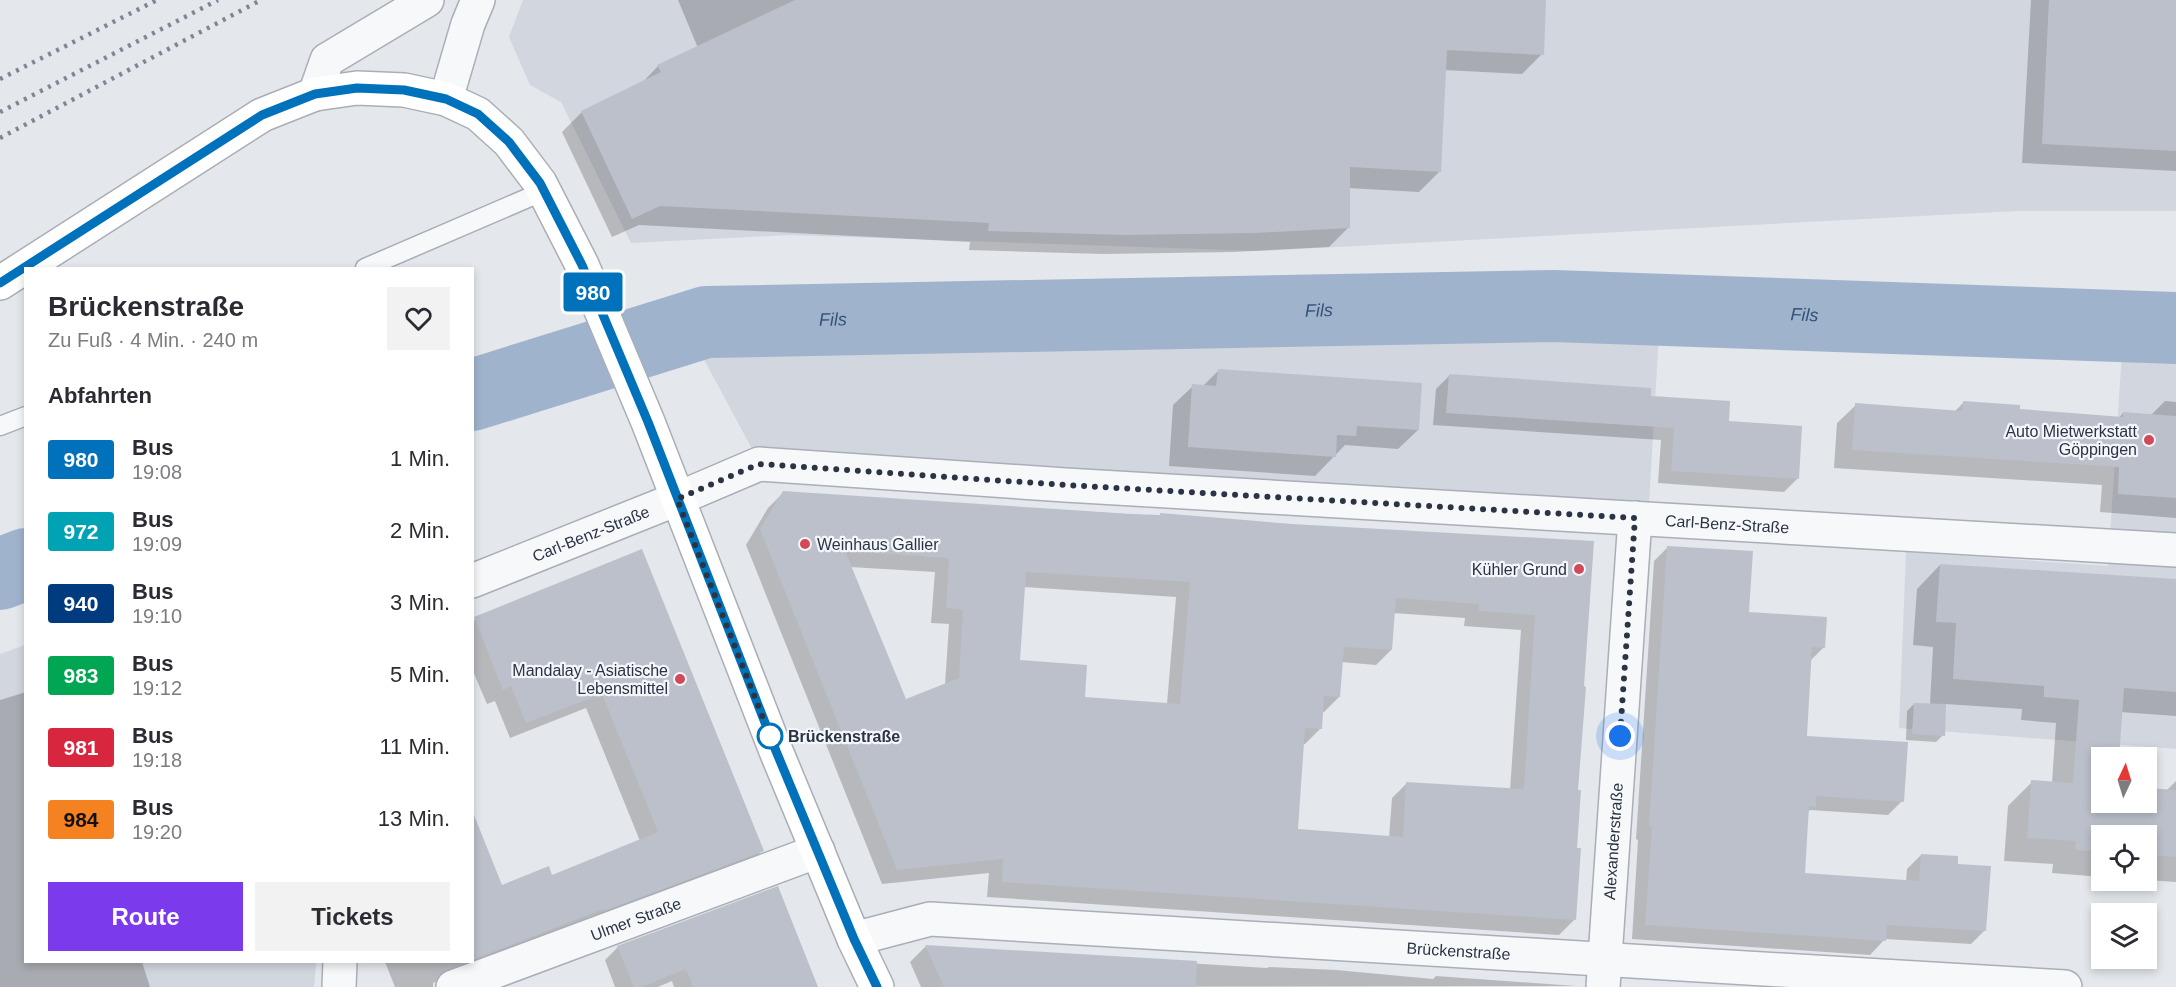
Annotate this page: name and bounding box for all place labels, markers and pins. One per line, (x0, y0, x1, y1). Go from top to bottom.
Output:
place label: Auto Mietwerkstatt Göppingen (2005, 423, 2138, 458)
marker: Auto Mietwerkstatt Göppingen (2142, 433, 2156, 447)
place label: Weinhaus Gallier (817, 536, 939, 553)
marker: Weinhaus Gallier (798, 537, 812, 551)
place label: Kühler Grund (1472, 561, 1567, 578)
marker: Kühler Grund (1572, 562, 1586, 576)
place label: Mandalay - Asiatische Lebensmittel (512, 662, 668, 697)
marker: Mandalay - Asiatische Lebensmittel (673, 672, 687, 686)
marker: Brückenstraße (757, 723, 783, 749)
place label: Brückenstraße (788, 728, 900, 745)

